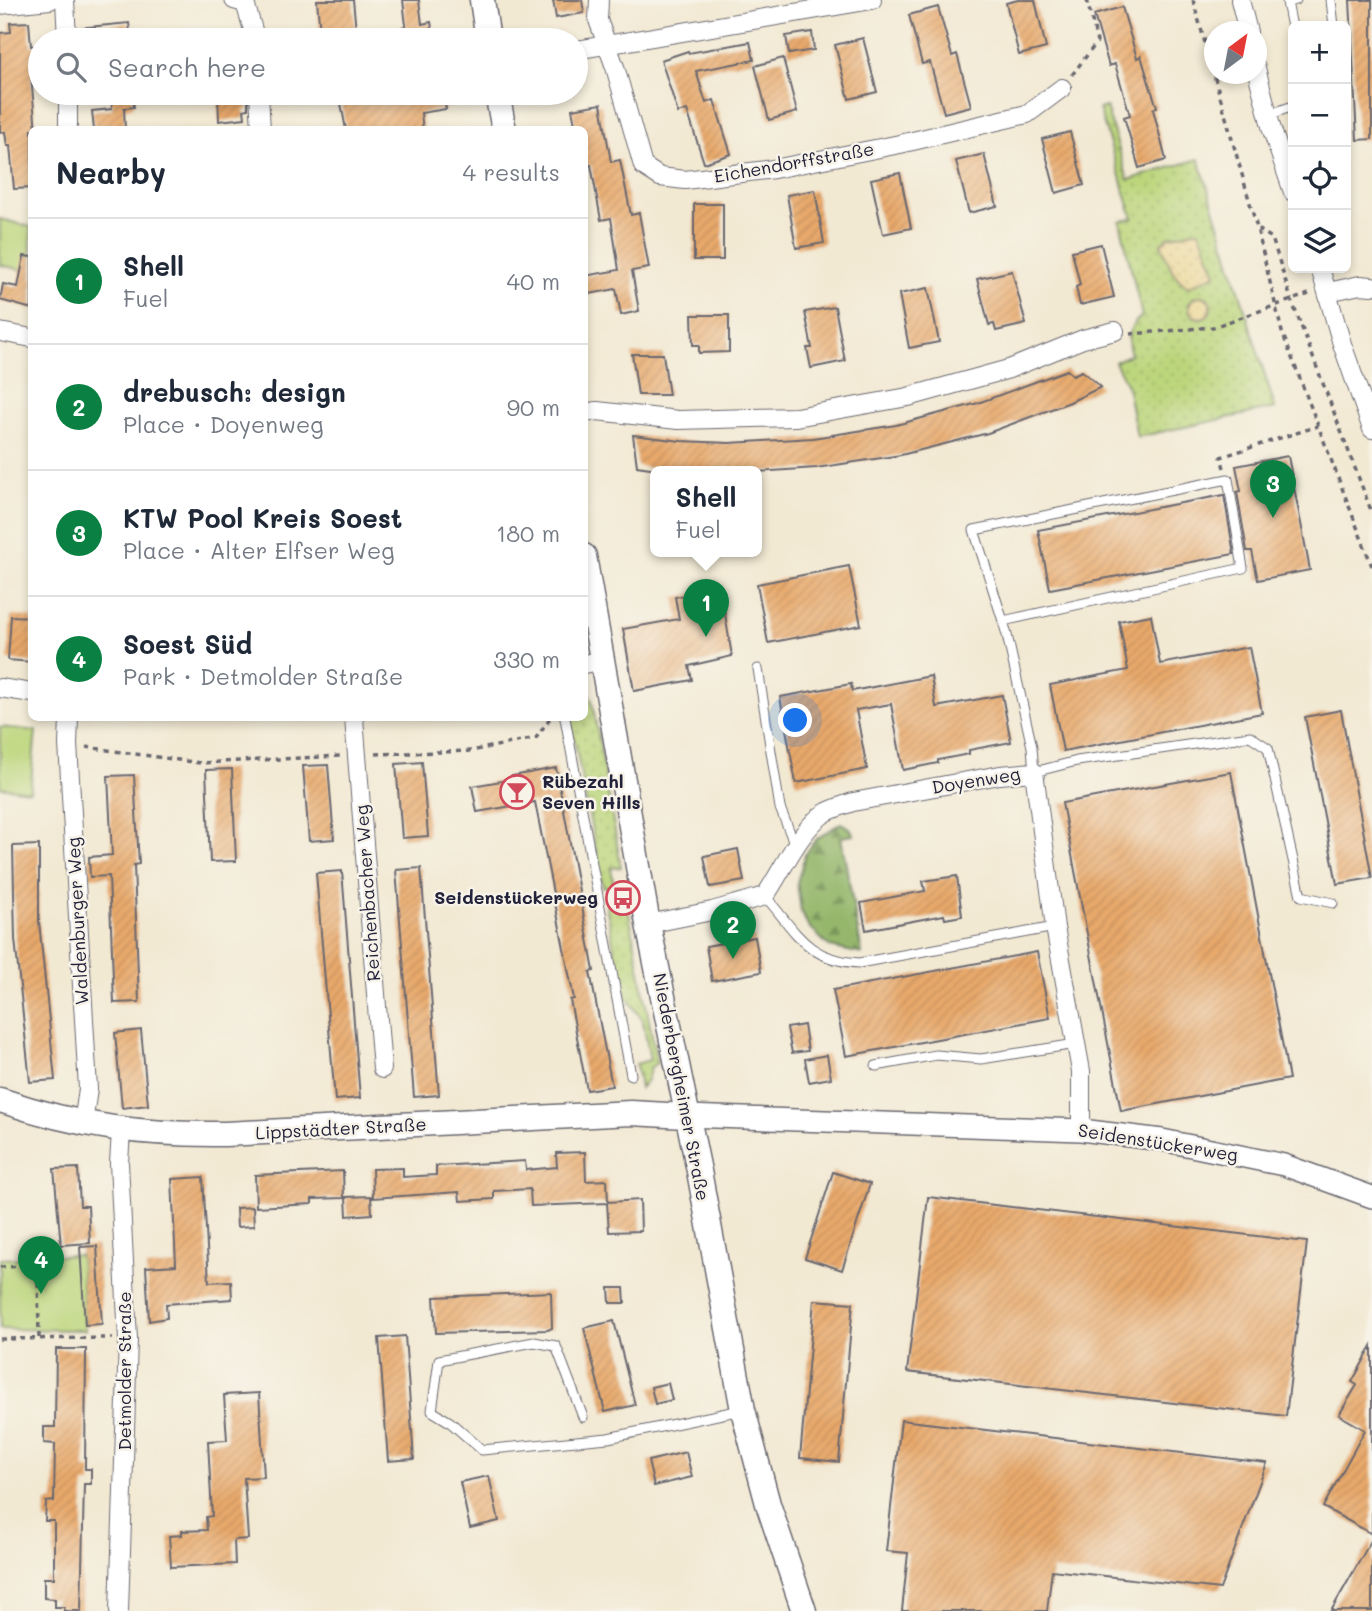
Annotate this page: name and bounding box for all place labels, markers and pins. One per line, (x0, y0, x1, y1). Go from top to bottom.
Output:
pin: 3 (1250, 460, 1296, 518)
pin: 1 (683, 579, 729, 637)
place label: Rübezahl Seven Hills (542, 769, 641, 814)
bar icon: Rübezahl Seven Hills (498, 773, 536, 811)
bus stop icon: Seidenstückerweg (604, 879, 642, 917)
place label: Seidenstückerweg (434, 885, 598, 909)
pin: 2 (710, 901, 756, 959)
pin: 4 (18, 1236, 64, 1294)

